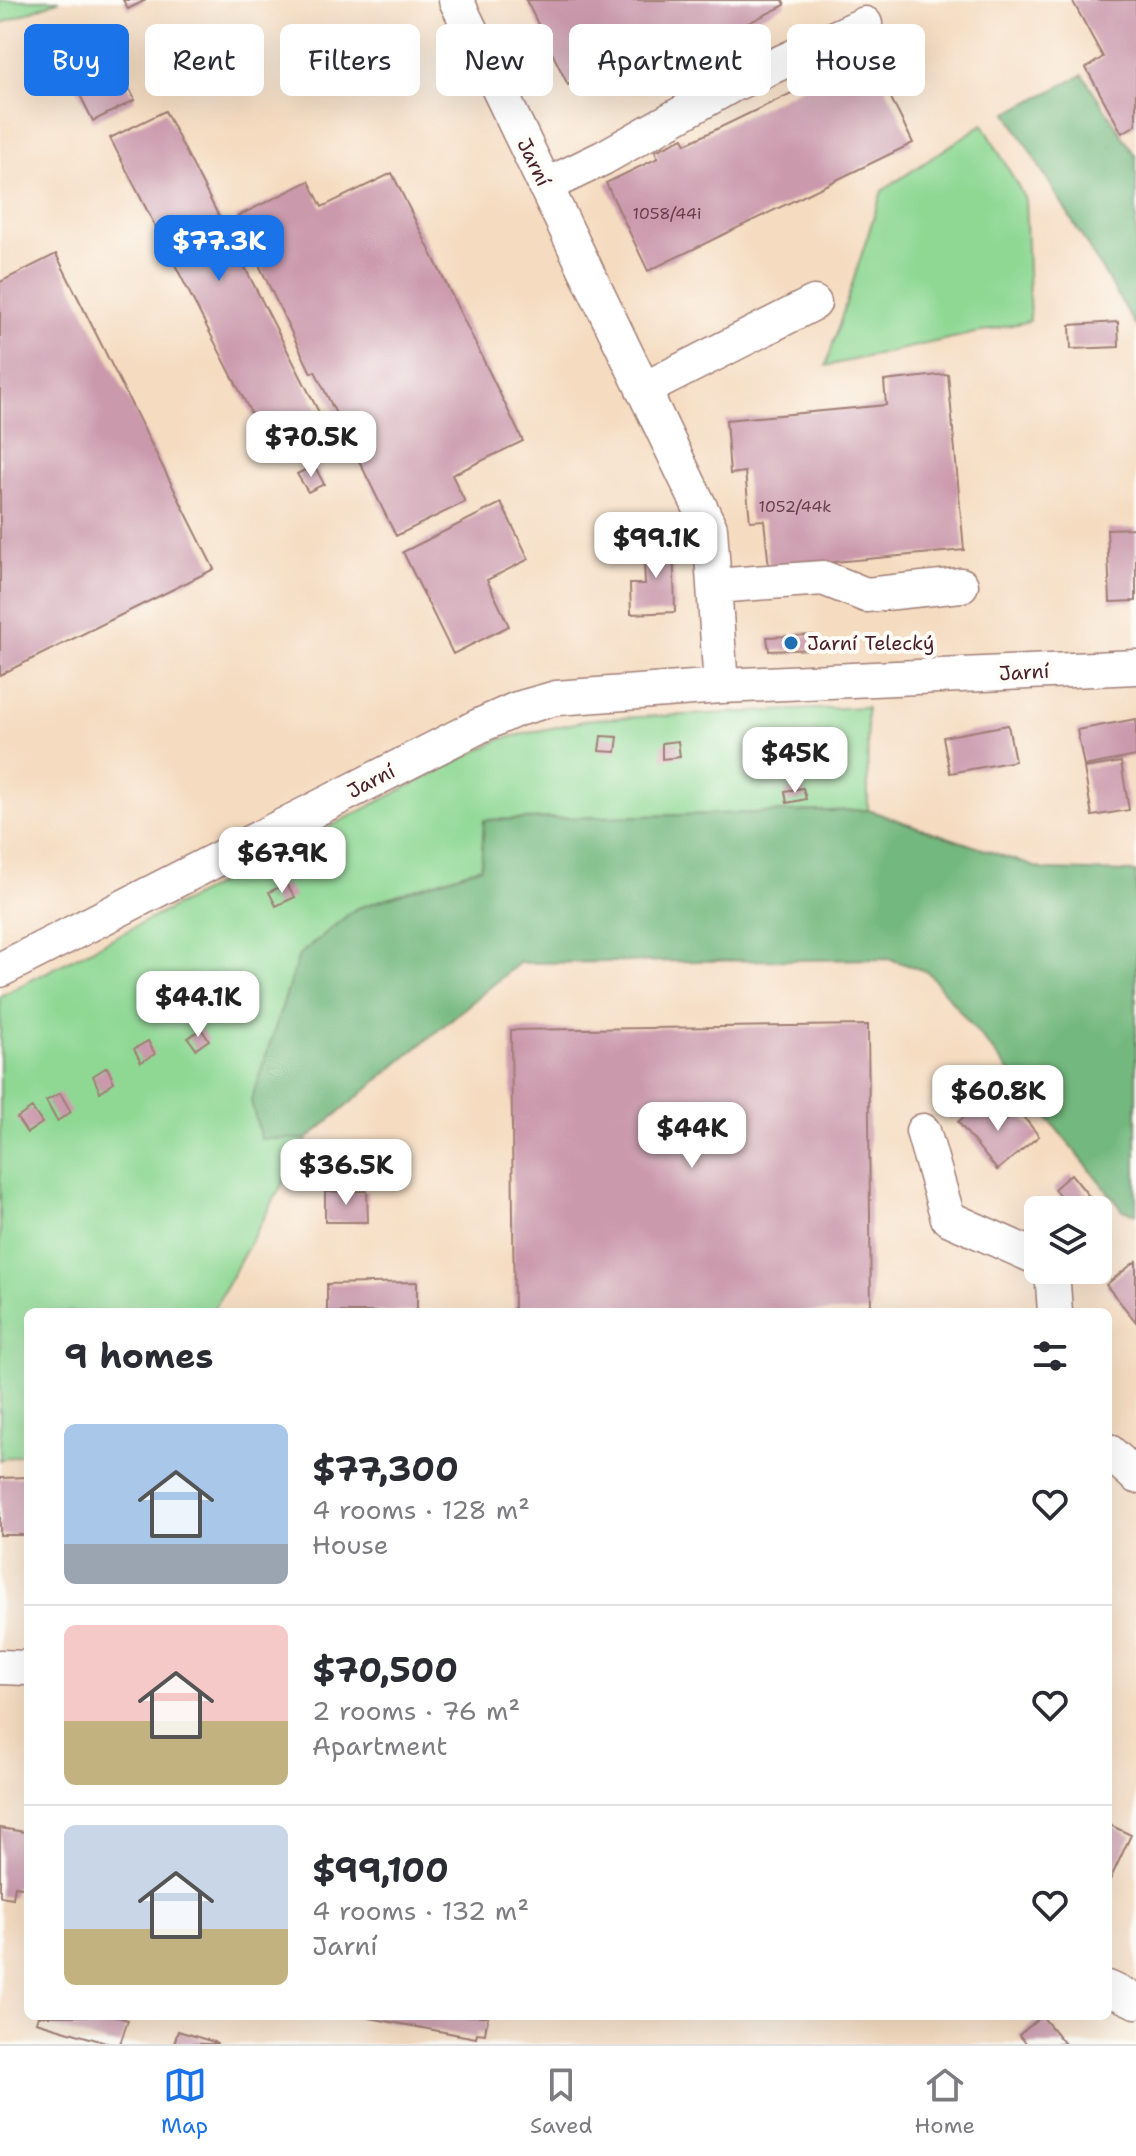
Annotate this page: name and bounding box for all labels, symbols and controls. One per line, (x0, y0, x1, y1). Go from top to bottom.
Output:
chip: Buy (24, 24, 129, 96)
chip: Rent (145, 24, 264, 96)
chip: Filters (280, 24, 420, 96)
chip: New (436, 24, 553, 96)
chip: Apartment (569, 24, 771, 96)
chip: House (787, 24, 925, 96)
street label: Jarní (511, 134, 557, 191)
house number: 1058/44i (633, 203, 701, 224)
pin: $77.3K (154, 215, 284, 283)
text: $77.3K (172, 223, 266, 258)
pin: $70.5K (246, 411, 376, 479)
text: $70.5K (264, 419, 358, 454)
house number: 1052/44k (759, 496, 831, 517)
pin: $99.1K (591, 512, 721, 580)
text: $99.1K (612, 520, 700, 555)
place label: Jarní Telecký (807, 630, 935, 656)
marker: Jarní Telecký (782, 634, 800, 652)
street label: Jarní (998, 658, 1050, 686)
pin: $45K (748, 727, 842, 795)
text: $45K (760, 735, 830, 770)
street label: Jarní (343, 758, 400, 804)
pin: $67.9K (217, 827, 347, 895)
text: $67.9K (237, 835, 327, 870)
pin: $44.1K (133, 971, 263, 1039)
text: $44.1K (154, 979, 242, 1014)
pin: $60.8K (933, 1065, 1063, 1133)
text: $60.8K (950, 1073, 1046, 1108)
pin: $44K (645, 1102, 739, 1170)
text: $44K (656, 1110, 728, 1145)
pin: $36.5K (281, 1139, 411, 1207)
text: $36.5K (298, 1147, 394, 1182)
map controls (1024, 1196, 1112, 1284)
button: layers (1024, 1196, 1112, 1284)
text: 9 homes (64, 1333, 213, 1379)
icon: filters (1028, 1334, 1072, 1378)
text: $77,300 (312, 1446, 459, 1492)
icon: home (128, 1456, 224, 1552)
icon: heart (1028, 1482, 1072, 1526)
text: 4 rooms · 128 m² (312, 1492, 530, 1527)
text: House (312, 1527, 388, 1562)
text: $70,500 (312, 1647, 458, 1693)
icon: home (128, 1657, 224, 1753)
icon: heart (1028, 1683, 1072, 1727)
text: 2 rooms · 76 m² (312, 1693, 520, 1728)
text: Apartment (312, 1728, 448, 1763)
text: $99,100 (312, 1847, 449, 1893)
icon: home (128, 1857, 224, 1953)
icon: heart (1028, 1883, 1072, 1927)
text: 4 rooms · 132 m² (312, 1893, 529, 1928)
text: Jarní (312, 1928, 378, 1963)
tab: Map (161, 2063, 208, 2140)
tab: Saved (530, 2063, 593, 2140)
tab: Home (915, 2063, 975, 2140)

